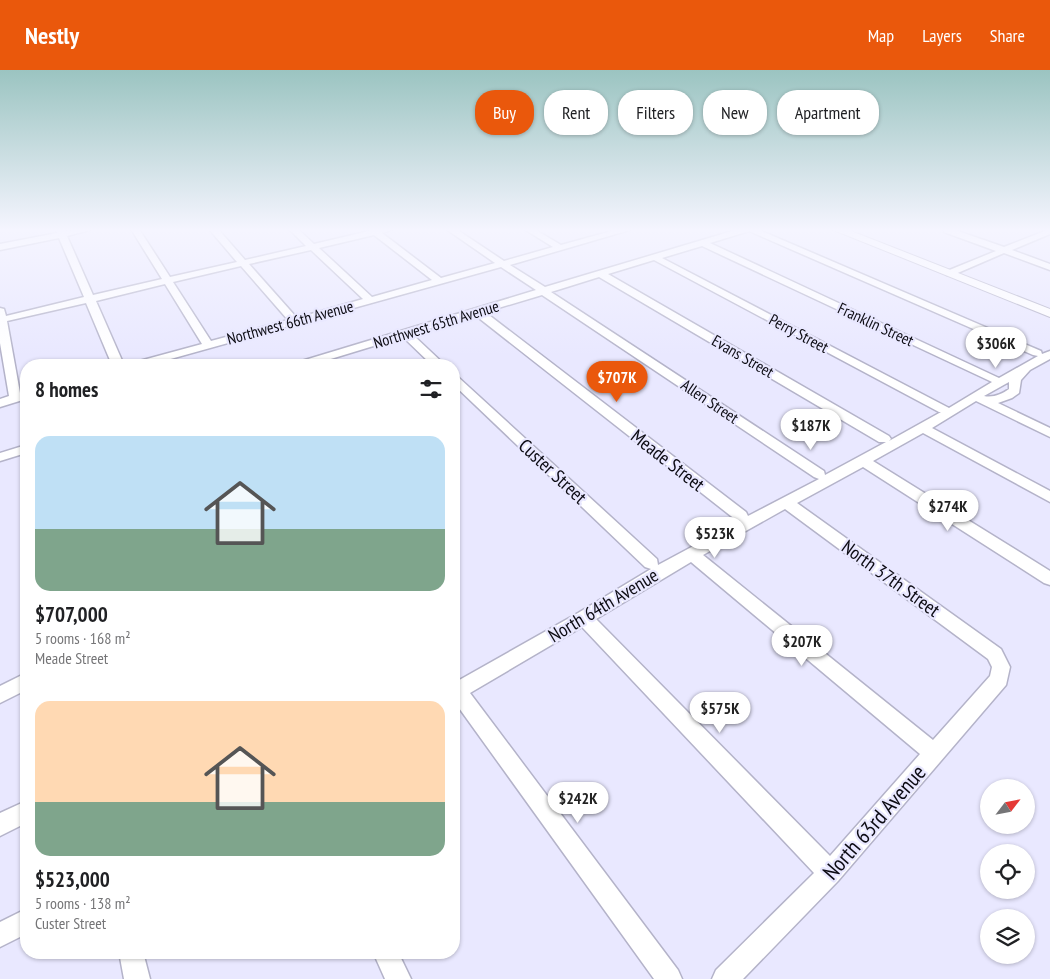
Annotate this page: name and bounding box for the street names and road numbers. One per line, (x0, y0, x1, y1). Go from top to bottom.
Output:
street label: Northwest 65th Avenue (371, 295, 501, 353)
street label: Northwest 66th Avenue (225, 296, 355, 348)
street label: Franklin Street (835, 298, 918, 351)
street label: Perry Street (766, 309, 833, 357)
street label: Evans Street (708, 330, 778, 382)
street label: Allen Street (677, 374, 743, 428)
street label: Meade Street (626, 424, 710, 497)
street label: Custer Street (514, 433, 593, 509)
street label: North 37th Street (837, 534, 945, 622)
street label: North 64th Avenue (544, 563, 662, 647)
street label: North 63rd Avenue (816, 759, 932, 885)

